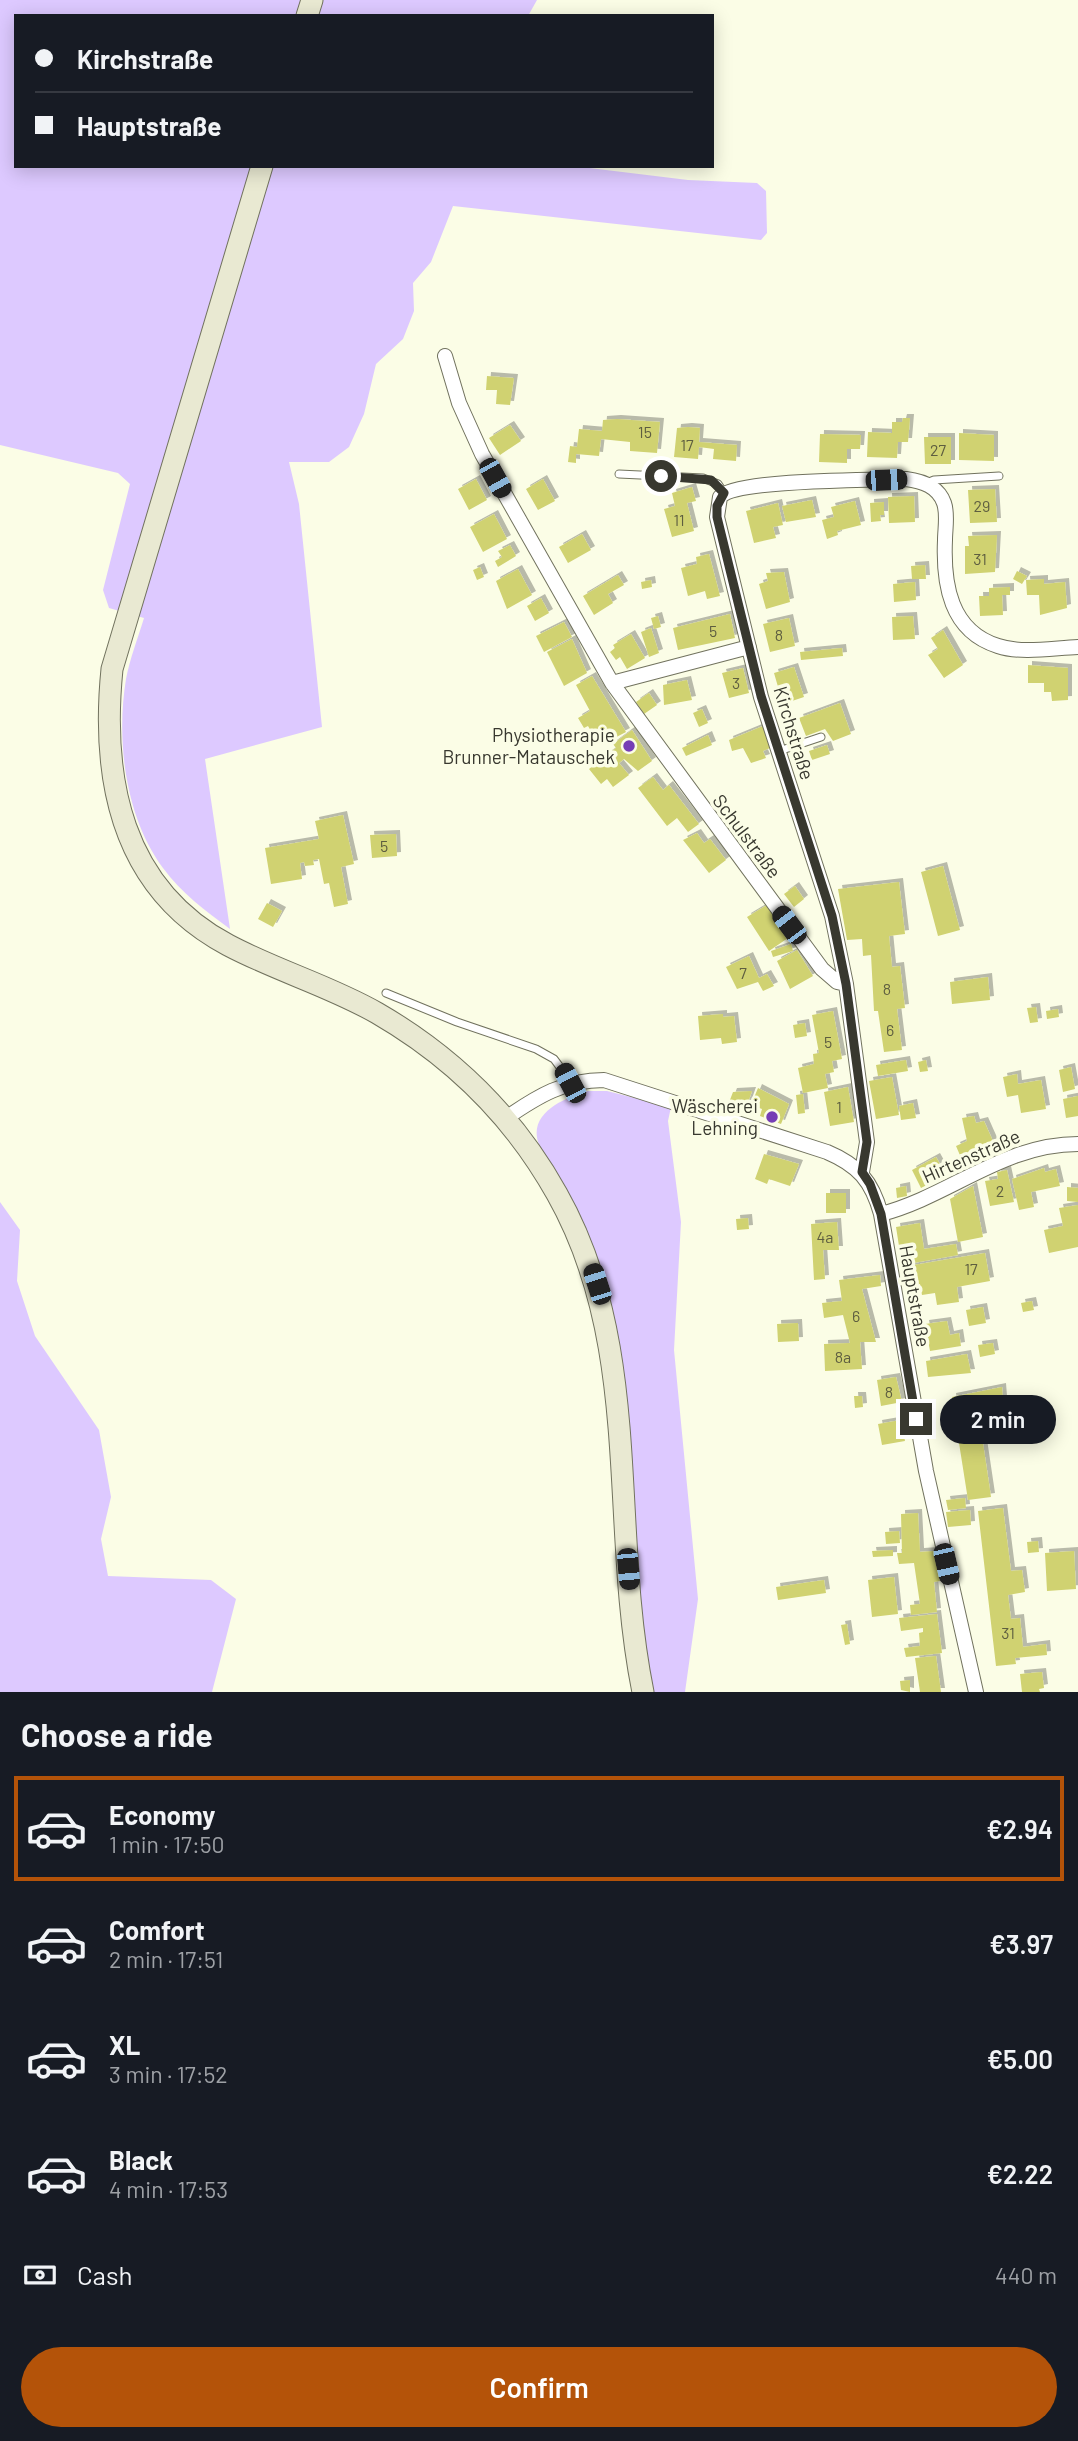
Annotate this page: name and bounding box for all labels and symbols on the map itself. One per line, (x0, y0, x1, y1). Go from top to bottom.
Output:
house number: 15 (638, 422, 652, 441)
house number: 17 (680, 435, 694, 454)
house number: 27 (930, 440, 946, 459)
car (476, 455, 515, 501)
route start (645, 460, 677, 492)
car (865, 469, 908, 491)
house number: 29 (974, 496, 990, 515)
house number: 11 (673, 510, 685, 529)
house number: 31 (973, 549, 987, 568)
house number: 5 (709, 621, 717, 640)
house number: 8 (775, 625, 783, 644)
house number: 3 (732, 673, 740, 692)
street label: Kirchstraße (769, 683, 820, 782)
place label: Physiotherapie Brunner-Matauschek (442, 723, 615, 768)
marker: Physiotherapie Brunner-Matauschek (621, 738, 637, 754)
street label: Schulstraße (708, 789, 786, 882)
house number: 5 (380, 836, 388, 855)
car (768, 902, 811, 948)
house number: 7 (739, 963, 747, 982)
house number: 8 (883, 979, 891, 998)
house number: 6 (886, 1020, 894, 1039)
house number: 5 (824, 1032, 832, 1051)
car (551, 1060, 590, 1106)
place label: Wäscherei Lehning (671, 1094, 758, 1139)
house number: 1 (836, 1097, 842, 1116)
marker: Wäscherei Lehning (764, 1109, 780, 1125)
street label: Hirtenstraße (918, 1124, 1023, 1187)
house number: 2 (996, 1181, 1004, 1200)
house number: 4a (817, 1227, 834, 1246)
street label: Hauptstraße (895, 1243, 936, 1349)
house number: 17 (964, 1259, 978, 1278)
car (581, 1261, 614, 1307)
house number: 6 (852, 1306, 860, 1325)
house number: 8a (835, 1347, 851, 1366)
house number: 8 (885, 1382, 893, 1401)
callout: 2 min (940, 1394, 1056, 1444)
route end (900, 1403, 932, 1435)
car (932, 1541, 961, 1587)
car (616, 1547, 641, 1591)
house number: 31 (1001, 1623, 1015, 1642)

